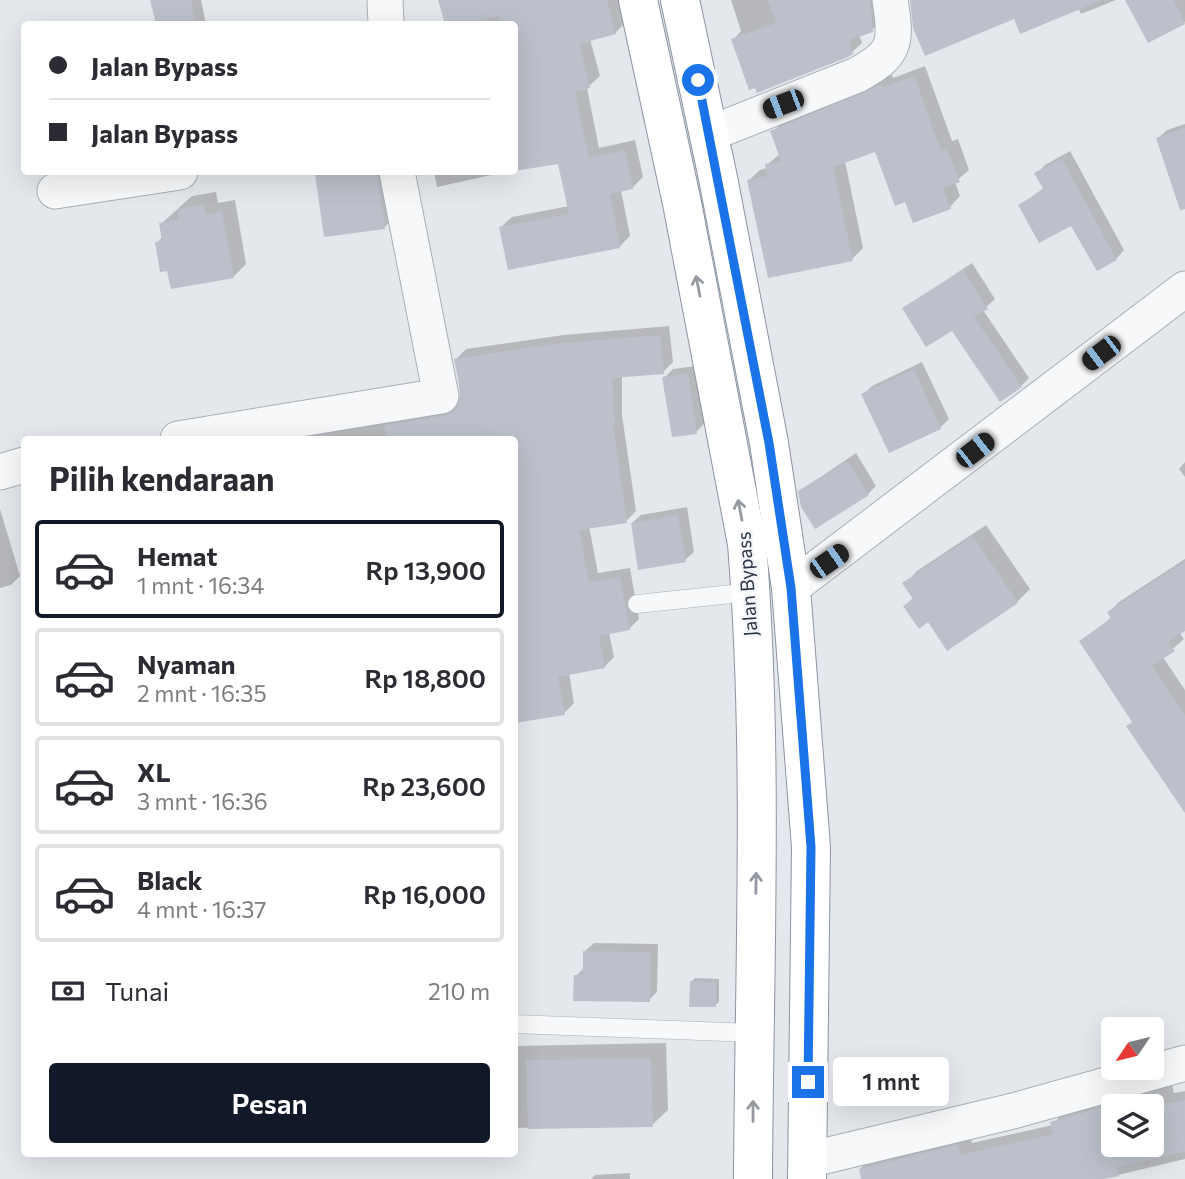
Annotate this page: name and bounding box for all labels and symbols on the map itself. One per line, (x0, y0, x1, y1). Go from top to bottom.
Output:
route start (682, 64, 714, 96)
car (760, 87, 807, 121)
one-way arrow (691, 275, 704, 298)
car (1078, 332, 1125, 374)
car (952, 429, 999, 471)
one-way arrow (733, 499, 746, 522)
street label: Jalan Bypass (731, 531, 762, 637)
car (806, 540, 853, 582)
one-way arrow (749, 872, 763, 895)
north arrow (1101, 1017, 1164, 1080)
callout: 1 mnt (832, 1058, 948, 1106)
route end (792, 1066, 824, 1098)
one-way arrow (746, 1100, 760, 1123)

